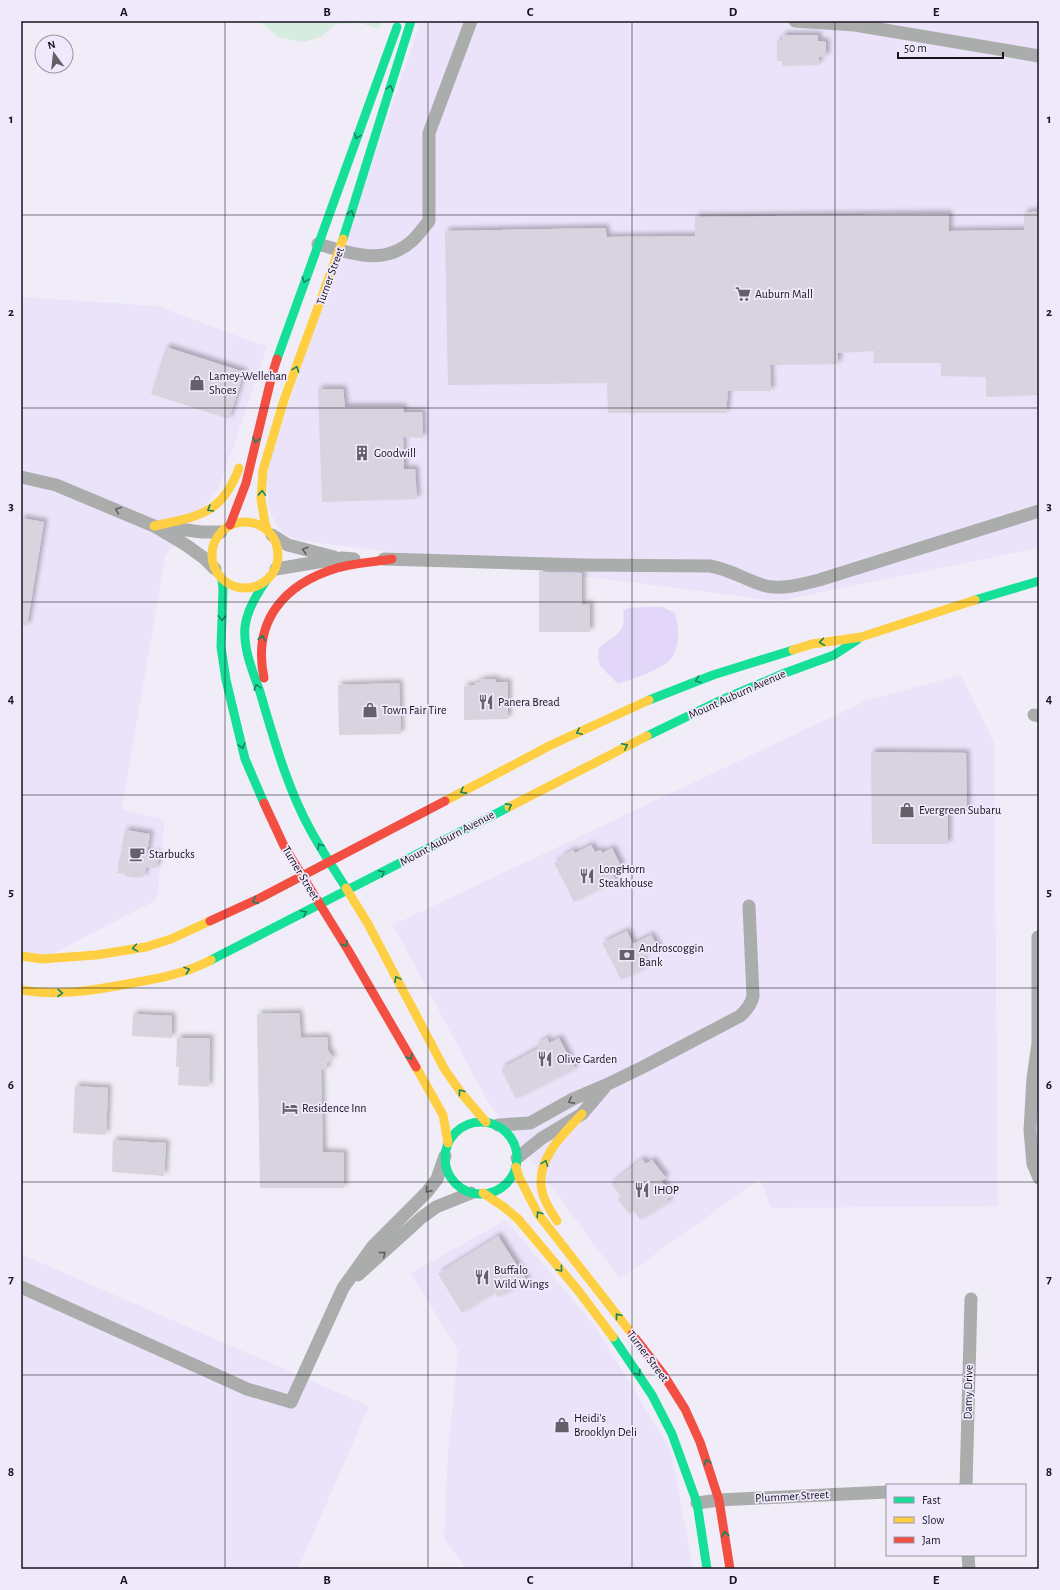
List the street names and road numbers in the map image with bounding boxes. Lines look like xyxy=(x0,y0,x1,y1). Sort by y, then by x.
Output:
street label: Turner Street xyxy=(314,245,346,307)
street label: Mount Auburn Avenue xyxy=(687,667,787,721)
street label: Mount Auburn Avenue xyxy=(398,808,496,868)
street label: Turner Street xyxy=(280,844,322,902)
street label: Turner Street xyxy=(625,1328,671,1384)
street label: Damy Drive xyxy=(962,1365,975,1419)
street label: Plummer Street xyxy=(755,1488,829,1504)

